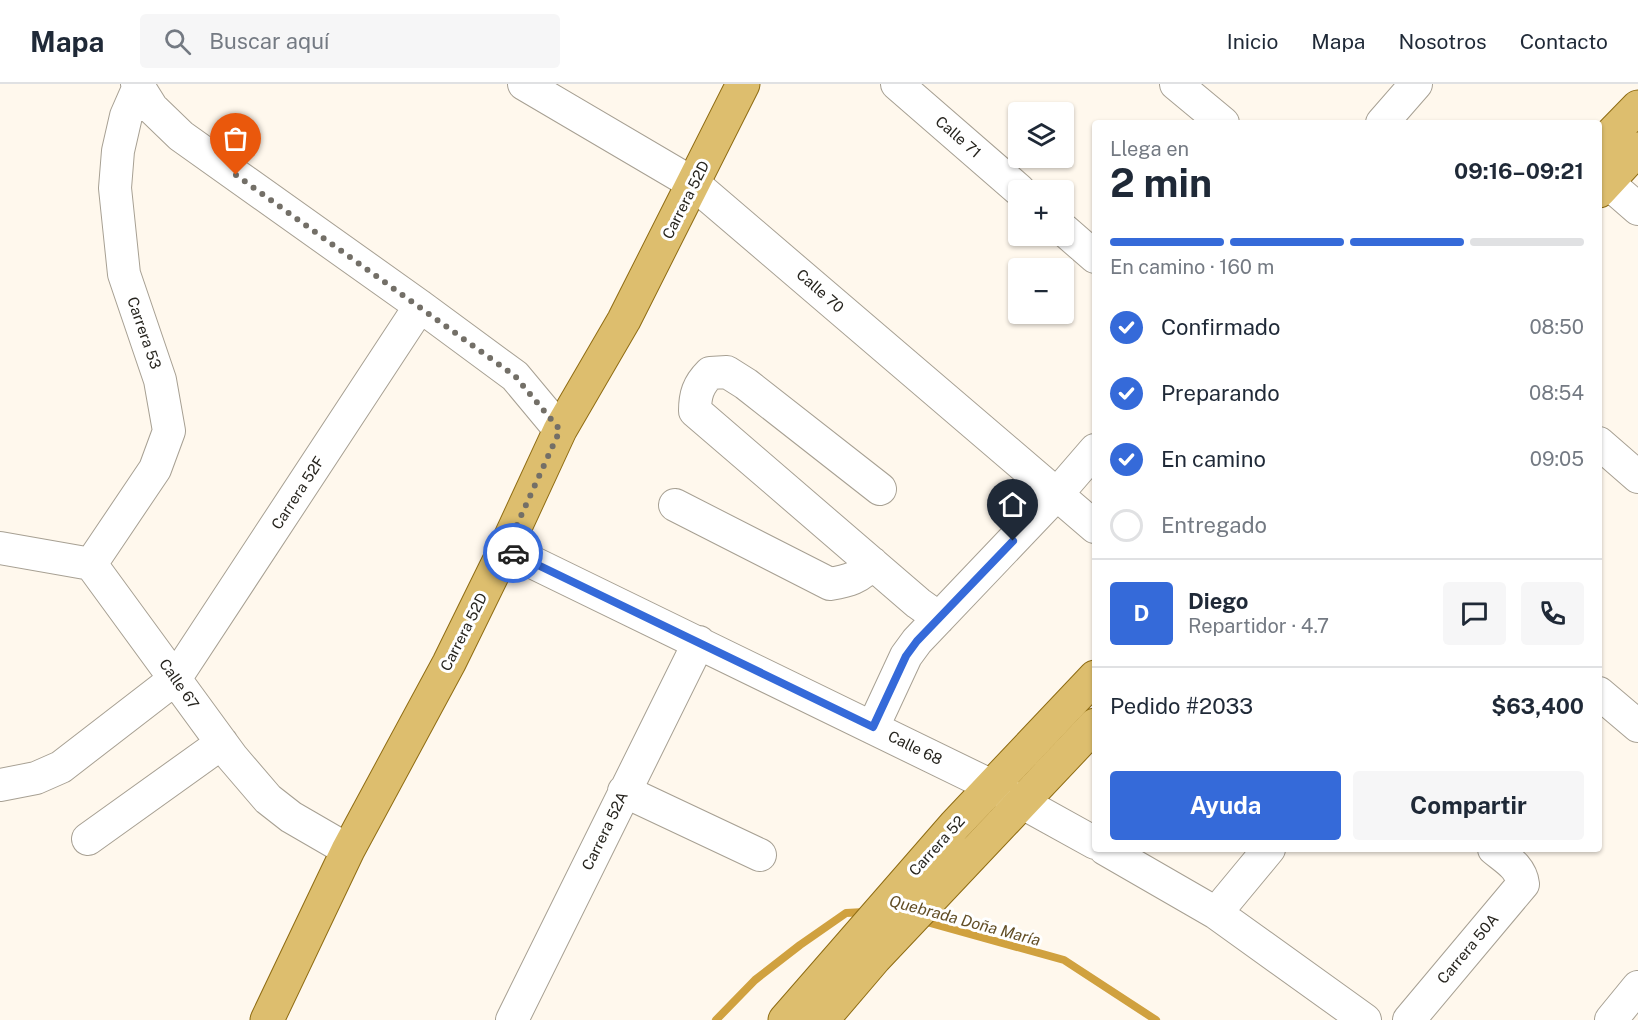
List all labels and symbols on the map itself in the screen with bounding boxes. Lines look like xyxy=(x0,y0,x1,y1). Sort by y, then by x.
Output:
street label: Calle 71 xyxy=(932,112,984,161)
pin xyxy=(210,113,261,175)
street label: Carrera 52D xyxy=(659,158,712,242)
street label: Calle 70 xyxy=(793,266,847,316)
street label: Carrera 53 xyxy=(124,295,165,371)
street label: Carrera 52F xyxy=(268,453,328,532)
pin xyxy=(987,479,1038,541)
courier xyxy=(483,523,543,583)
street label: Carrera 52D xyxy=(437,590,490,674)
street label: Calle 67 xyxy=(156,655,203,712)
street label: Calle 68 xyxy=(885,727,945,768)
street label: Carrera 52A xyxy=(578,788,631,873)
street label: Carrera 52 xyxy=(905,812,968,879)
water label: Quebrada Doña María xyxy=(887,891,1043,950)
street label: Carrera 50A xyxy=(1434,910,1502,987)

